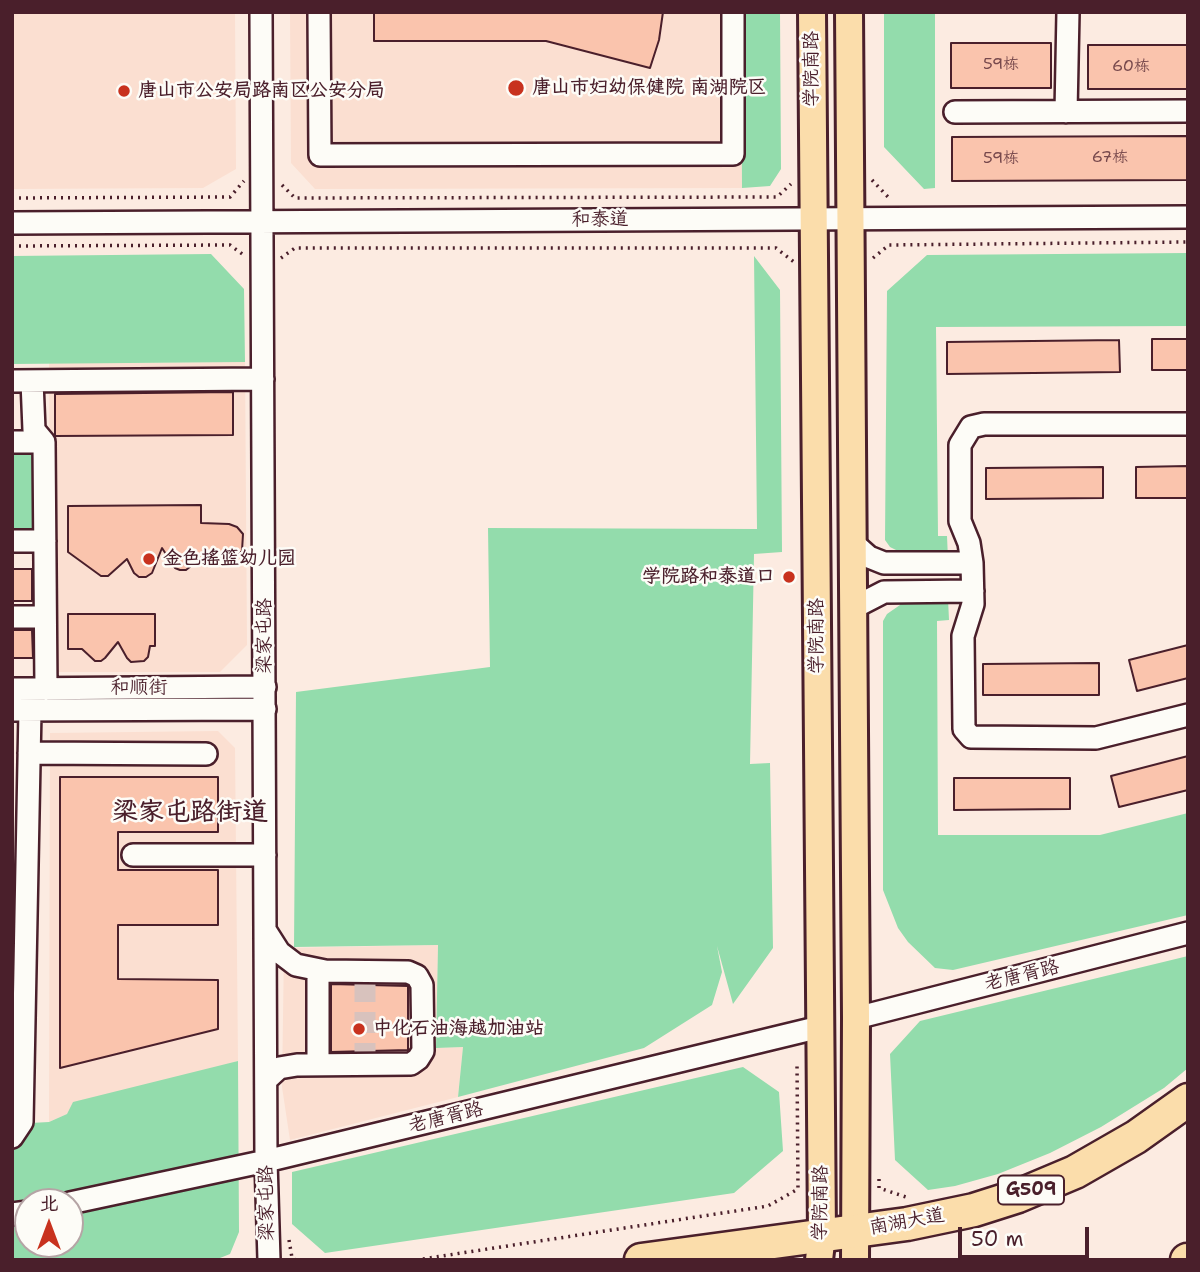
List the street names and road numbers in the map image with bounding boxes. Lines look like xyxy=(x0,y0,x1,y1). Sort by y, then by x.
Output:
street label: 学院南路 xyxy=(801,31,823,107)
street label: 和泰道 xyxy=(572,209,628,231)
street label: 梁家屯路 xyxy=(254,598,276,674)
street label: 学院南路 xyxy=(806,598,828,674)
street label: 和顺街 xyxy=(111,677,167,699)
street label: 老唐胥路 xyxy=(982,956,1062,996)
street label: 老唐胥路 xyxy=(406,1098,486,1138)
street label: 梁家屯路 xyxy=(255,1165,279,1241)
street label: 学院南路 xyxy=(809,1165,833,1241)
road number: G509 xyxy=(998,1176,1064,1204)
street label: 南湖大道 xyxy=(868,1204,946,1240)

